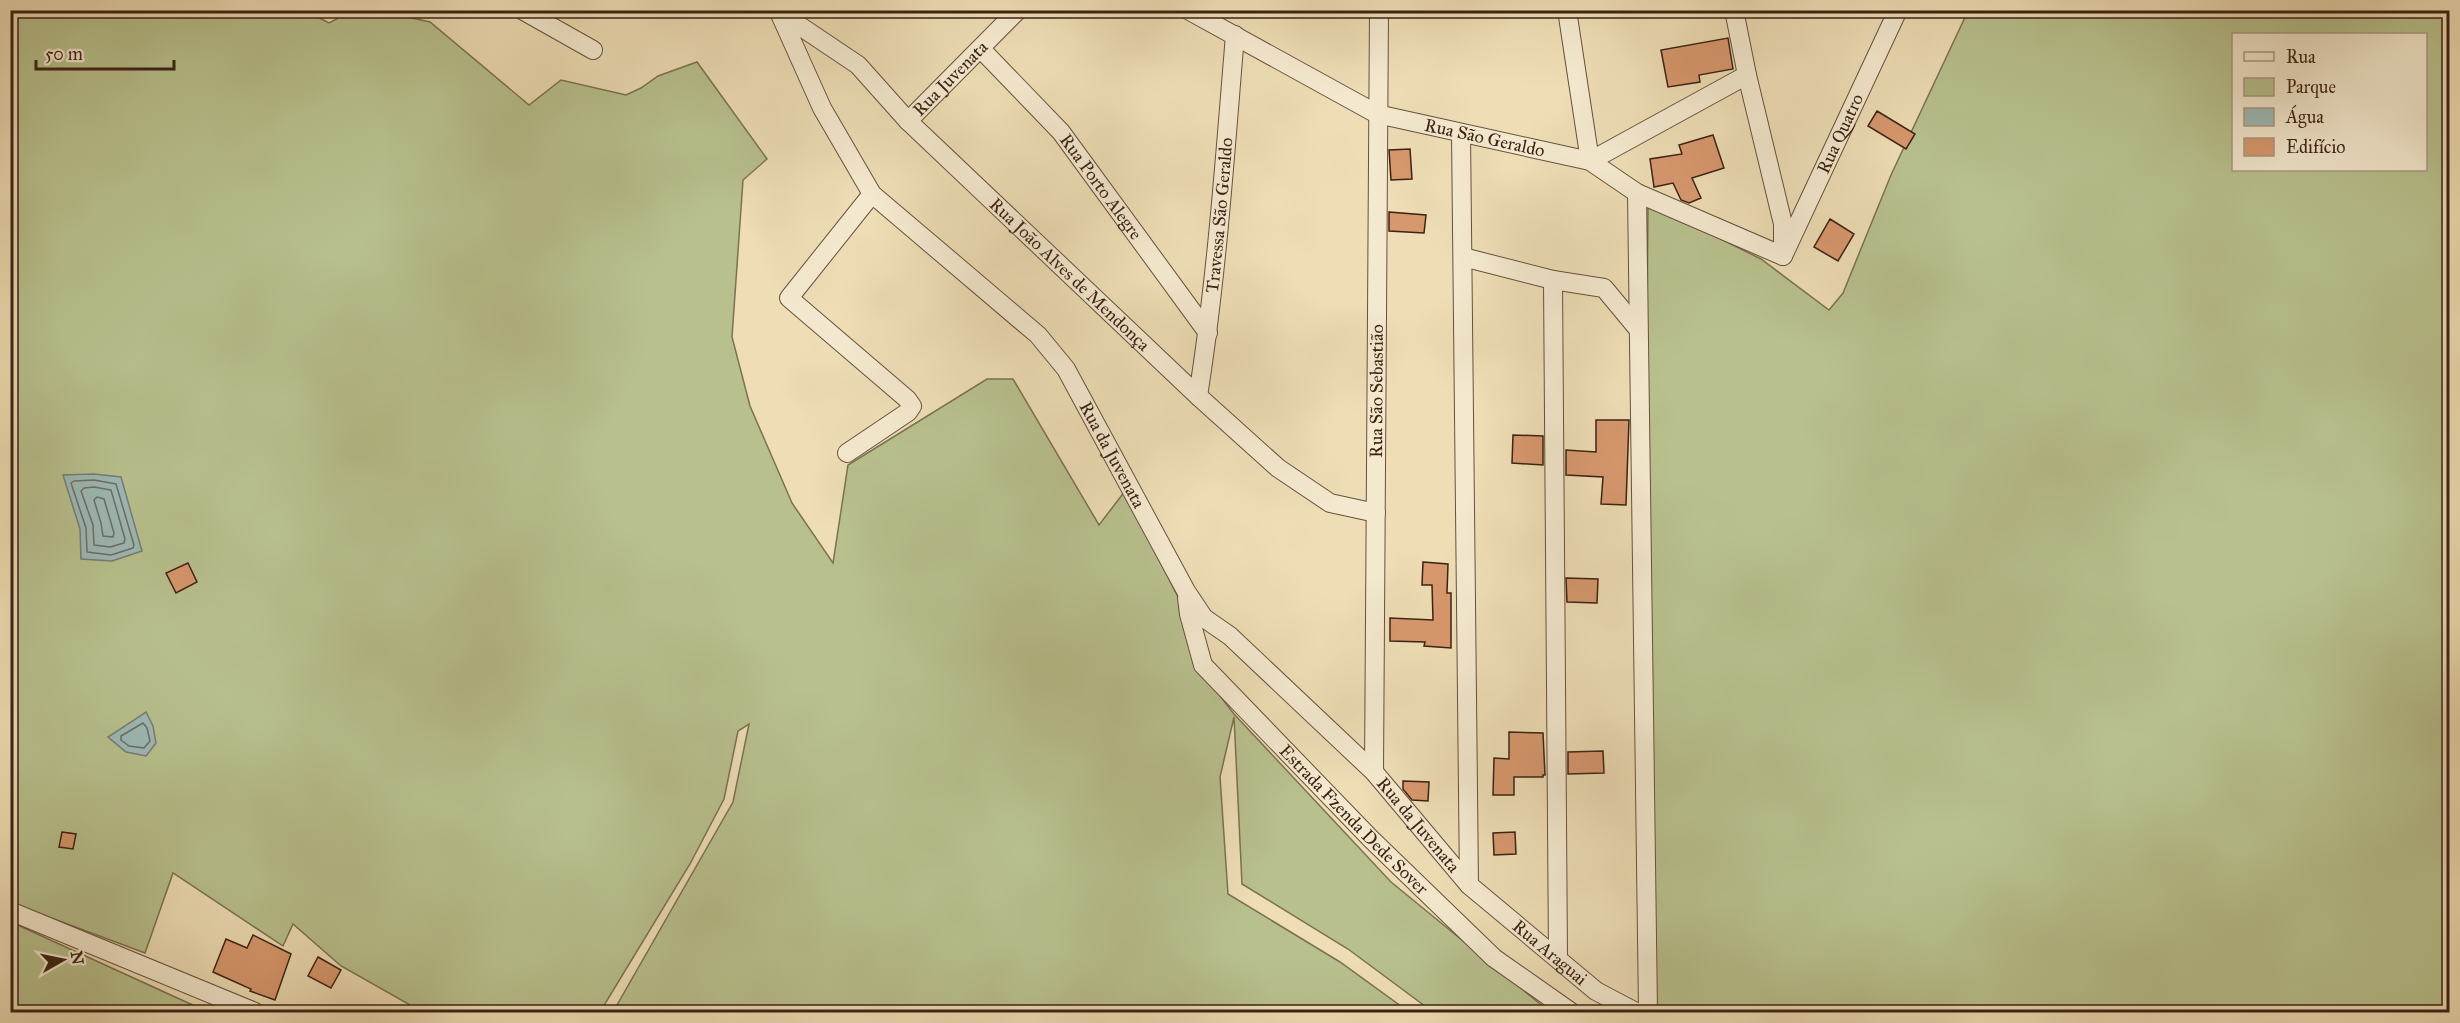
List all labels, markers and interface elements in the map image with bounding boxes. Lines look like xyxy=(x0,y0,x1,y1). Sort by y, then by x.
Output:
scale bar xyxy=(36,33,174,71)
legend xyxy=(2232,33,2427,171)
street label: Rua Juvenata xyxy=(908,36,993,121)
text: 50 m xyxy=(45,43,83,65)
text: Rua xyxy=(2286,46,2316,68)
text: Parque xyxy=(2286,76,2336,99)
street label: Rua Quatro xyxy=(1812,90,1868,177)
text: Água xyxy=(2285,104,2324,129)
street label: Rua São Geraldo xyxy=(1422,114,1547,162)
street label: Rua Porto Alegre xyxy=(1055,129,1147,244)
text: Edifício xyxy=(2286,136,2345,158)
street label: Travessa São Geraldo xyxy=(1201,137,1238,294)
street label: Rua João Alves de Mendonça xyxy=(985,193,1155,356)
street label: Rua São Sebastião xyxy=(1365,324,1388,458)
street label: Rua da Juvenata xyxy=(1075,398,1150,512)
street label: Estrada Fzenda Dede Sover xyxy=(1275,740,1433,900)
street label: Rua da Juvenata xyxy=(1372,773,1465,877)
street label: Rua Araguai xyxy=(1508,915,1592,990)
north arrow xyxy=(33,930,93,990)
text: N xyxy=(67,950,88,966)

